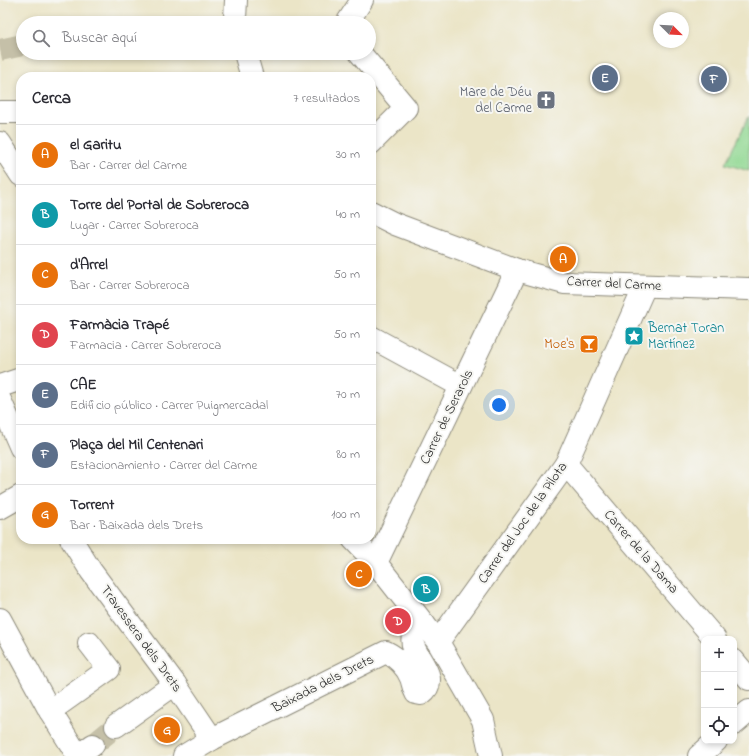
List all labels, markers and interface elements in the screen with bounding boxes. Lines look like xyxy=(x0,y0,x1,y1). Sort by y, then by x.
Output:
north arrow xyxy=(653,12,689,48)
search box xyxy=(16,16,376,60)
icon: search xyxy=(30,27,52,49)
text: Buscar aquí xyxy=(62,27,137,49)
pin: E xyxy=(592,63,618,93)
pin: F xyxy=(701,64,727,94)
place label: Mare de Déu del Carme xyxy=(460,82,533,119)
text: Cerca xyxy=(32,86,71,111)
text: 7 resultados xyxy=(293,89,360,108)
church icon: Mare de Déu del Carme xyxy=(535,89,557,111)
text: el Garitu xyxy=(70,134,121,156)
text: A xyxy=(41,145,49,164)
text: 30 m xyxy=(336,145,360,164)
text: Bar · Carrer del Carme xyxy=(70,156,187,175)
text: Torre del Portal de Sobreroca xyxy=(70,194,249,216)
text: B xyxy=(41,205,49,224)
text: 40 m xyxy=(336,205,360,224)
text: Lugar · Carrer Sobreroca xyxy=(70,216,199,235)
pin: A xyxy=(550,244,576,274)
text: d'Arrel xyxy=(70,254,108,276)
text: C xyxy=(41,265,49,284)
text: 50 m xyxy=(334,265,360,284)
street label: Carrer del Carme xyxy=(566,271,663,297)
text: Bar · Carrer Sobreroca xyxy=(70,276,189,295)
text: Farmàcia Trapé xyxy=(70,314,169,336)
place label: Bernat Toran Martínez xyxy=(647,318,724,355)
text: D xyxy=(40,325,50,344)
text: 50 m xyxy=(334,325,360,344)
place icon: Bernat Toran Martínez xyxy=(623,325,645,347)
bar icon: Moe's xyxy=(578,333,600,355)
place label: Moe's xyxy=(544,334,575,355)
text: Farmacia · Carrer Sobreroca xyxy=(70,336,221,355)
street label: Carrer de Serarols xyxy=(415,366,479,468)
text: CAE xyxy=(70,374,97,396)
text: E xyxy=(41,385,49,404)
text: 70 m xyxy=(336,385,360,404)
your location xyxy=(489,395,509,415)
text: Edificio público · Carrer Puigmercadal xyxy=(70,396,268,415)
text: Plaça del Mil Centenari xyxy=(70,434,203,456)
text: F xyxy=(41,445,49,464)
text: 80 m xyxy=(336,445,360,464)
text: Estacionamiento · Carrer del Carme xyxy=(70,456,257,475)
street label: Carrer del Joc de la Pilota xyxy=(473,458,573,588)
text: Torrent xyxy=(70,494,114,516)
text: G xyxy=(41,505,49,524)
text: 100 m xyxy=(331,505,360,524)
street label: Carrer de la Dama xyxy=(599,505,683,599)
text: Bar · Baixada dels Drets xyxy=(70,516,203,535)
pin: C xyxy=(346,559,372,589)
pin: B xyxy=(413,574,439,604)
street label: Travessera dels Drets xyxy=(95,581,187,697)
pin: D xyxy=(385,606,411,636)
map controls xyxy=(701,636,737,744)
button: + xyxy=(701,636,737,672)
street label: Baixada dels Drets xyxy=(267,649,378,719)
button: − xyxy=(701,672,737,708)
button: locate xyxy=(701,708,737,744)
pin: G xyxy=(154,715,180,745)

